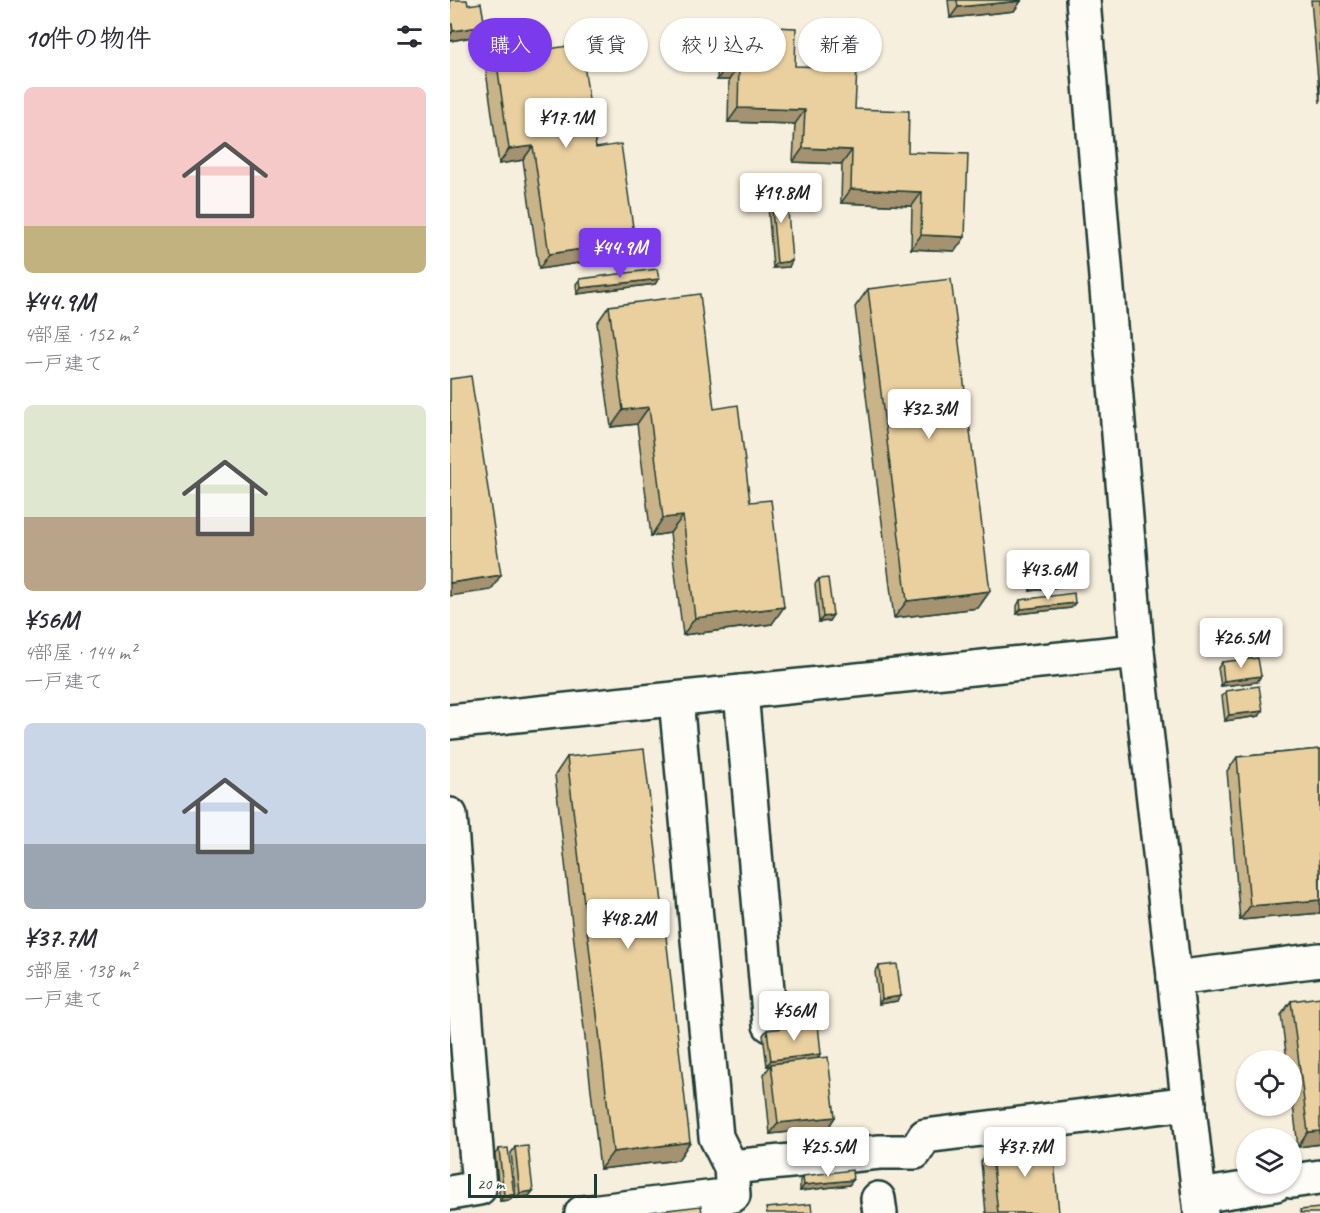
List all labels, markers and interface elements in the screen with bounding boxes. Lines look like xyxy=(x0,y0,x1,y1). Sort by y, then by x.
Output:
chip: 購入 xyxy=(468,18,552,72)
chip: 賃貸 xyxy=(564,18,648,72)
chip: 絞り込み xyxy=(660,18,786,72)
chip: 新着 xyxy=(798,18,882,72)
icon: filters xyxy=(393,20,426,53)
text: 10件の物件 xyxy=(24,22,151,55)
pin: ¥17.1M xyxy=(517,98,615,149)
text: ¥17.1M xyxy=(539,105,593,130)
icon: home xyxy=(171,126,279,234)
pin: ¥19.8M xyxy=(732,173,830,224)
text: ¥19.8M xyxy=(754,180,808,205)
pin: ¥44.9M xyxy=(571,228,669,279)
text: ¥44.9M xyxy=(593,235,647,260)
text: ¥44.9M xyxy=(24,285,95,318)
text: 4部屋 · 152 m² xyxy=(24,322,136,347)
text: 一戸建て xyxy=(24,351,104,376)
pin: ¥32.3M xyxy=(880,389,978,440)
text: ¥32.3M xyxy=(902,396,956,421)
icon: home xyxy=(171,444,279,552)
pin: ¥43.6M xyxy=(999,550,1097,601)
text: ¥43.6M xyxy=(1021,557,1075,582)
text: ¥56M xyxy=(24,603,78,636)
pin: ¥26.5M xyxy=(1192,618,1290,669)
text: ¥26.5M xyxy=(1214,625,1268,650)
text: 4部屋 · 144 m² xyxy=(24,640,136,665)
text: 一戸建て xyxy=(24,669,104,694)
icon: home xyxy=(171,762,279,870)
pin: ¥48.2M xyxy=(579,899,677,950)
text: ¥48.2M xyxy=(601,906,655,931)
text: ¥37.7M xyxy=(24,921,95,954)
text: 5部屋 · 138 m² xyxy=(24,958,136,983)
text: 一戸建て xyxy=(24,987,104,1012)
pin: ¥56M xyxy=(758,991,830,1042)
text: ¥56M xyxy=(773,998,815,1023)
map controls xyxy=(1236,1050,1302,1194)
button: locate xyxy=(1236,1050,1302,1116)
pin: ¥25.5M xyxy=(779,1127,877,1178)
pin: ¥37.7M xyxy=(976,1127,1074,1178)
button: layers xyxy=(1236,1128,1302,1194)
text: ¥25.5M xyxy=(801,1134,855,1159)
text: ¥37.7M xyxy=(998,1134,1052,1159)
scale bar xyxy=(468,1171,597,1198)
text: 20 m xyxy=(477,1174,504,1194)

